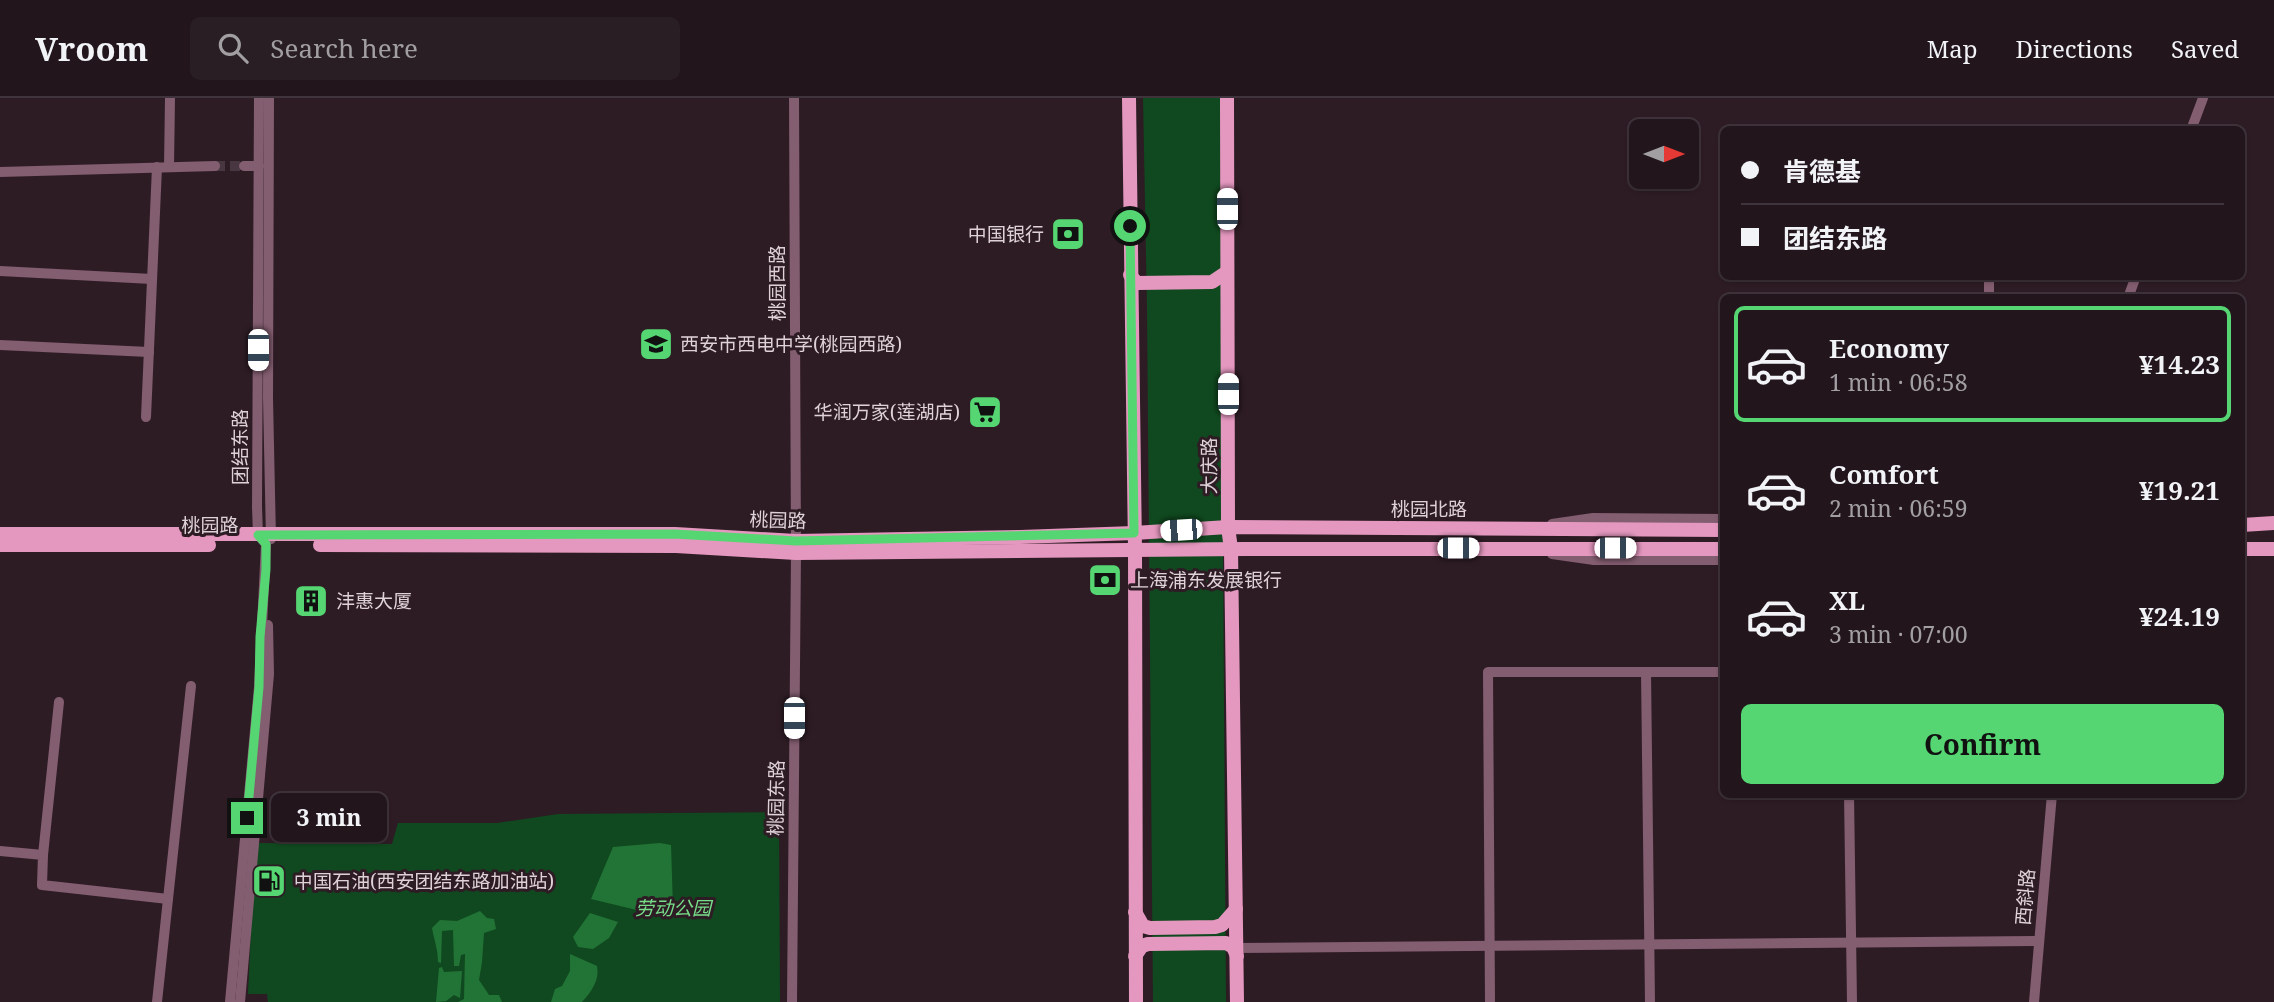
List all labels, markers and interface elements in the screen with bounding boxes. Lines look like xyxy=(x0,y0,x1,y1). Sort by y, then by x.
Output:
search box xyxy=(190,17,680,80)
text: Vroom xyxy=(35,26,148,71)
icon: search xyxy=(214,29,252,67)
text: Search here xyxy=(270,30,418,66)
text: Map xyxy=(1927,32,1978,65)
text: Directions xyxy=(2016,32,2133,65)
text: Saved xyxy=(2171,32,2239,65)
north arrow xyxy=(1629,119,1699,189)
map controls xyxy=(1629,119,1699,189)
text: 肯德基 xyxy=(1783,153,1861,189)
car xyxy=(1217,188,1238,230)
route start xyxy=(1114,210,1146,242)
bank icon: 中国银行 xyxy=(1049,215,1087,253)
text: 团结东路 xyxy=(1783,220,1887,256)
place label: 中国银行 xyxy=(968,221,1044,247)
street label: 桃园西路 xyxy=(764,245,790,321)
school or university icon: 西安市西电中学(桃园西路) xyxy=(637,325,675,363)
car xyxy=(248,329,269,371)
text: Economy xyxy=(1829,330,1949,366)
place label: 西安市西电中学(桃园西路) xyxy=(680,331,902,357)
icon: car xyxy=(1745,333,1808,396)
text: ¥14.23 xyxy=(2139,346,2220,382)
text: 1 min · 06:58 xyxy=(1829,366,1967,398)
car xyxy=(1218,373,1239,415)
supermarket icon: 华润万家(莲湖店) xyxy=(966,393,1004,431)
place label: 华润万家(莲湖店) xyxy=(814,399,960,425)
street label: 团结东路 xyxy=(227,409,253,485)
street label: 大庆路 xyxy=(1196,437,1222,495)
text: Comfort xyxy=(1829,456,1939,492)
icon: car xyxy=(1745,459,1808,522)
text: ¥19.21 xyxy=(2139,472,2220,508)
text: 2 min · 06:59 xyxy=(1829,492,1967,524)
street label: 桃园北路 xyxy=(1391,496,1467,522)
street label: 桃园路 xyxy=(749,506,807,534)
street label: 桃园路 xyxy=(181,512,239,538)
car xyxy=(1160,518,1203,542)
car xyxy=(1438,538,1480,559)
car xyxy=(1595,538,1637,559)
bank icon: 上海浦东发展银行 xyxy=(1086,561,1124,599)
place label: 上海浦东发展银行 xyxy=(1130,567,1282,593)
building icon: 沣惠大厦 xyxy=(292,582,330,620)
text: XL xyxy=(1829,582,1865,618)
icon: car xyxy=(1745,585,1808,648)
place label: 沣惠大厦 xyxy=(336,588,412,614)
text: ¥24.19 xyxy=(2139,598,2220,634)
text: 3 min · 07:00 xyxy=(1829,618,1967,650)
car xyxy=(784,697,805,739)
button: Confirm xyxy=(1741,704,2224,784)
street label: 桃园东路 xyxy=(762,760,790,836)
callout: 3 min xyxy=(272,794,387,842)
text: 3 min xyxy=(296,801,362,833)
route end xyxy=(231,802,263,834)
fuel station icon: 中国石油(西安团结东路加油站) xyxy=(250,862,288,900)
street label: 西斜路 xyxy=(2010,867,2040,927)
place label: 中国石油(西安团结东路加油站) xyxy=(294,868,554,894)
park label: 劳动公园 xyxy=(635,895,714,921)

